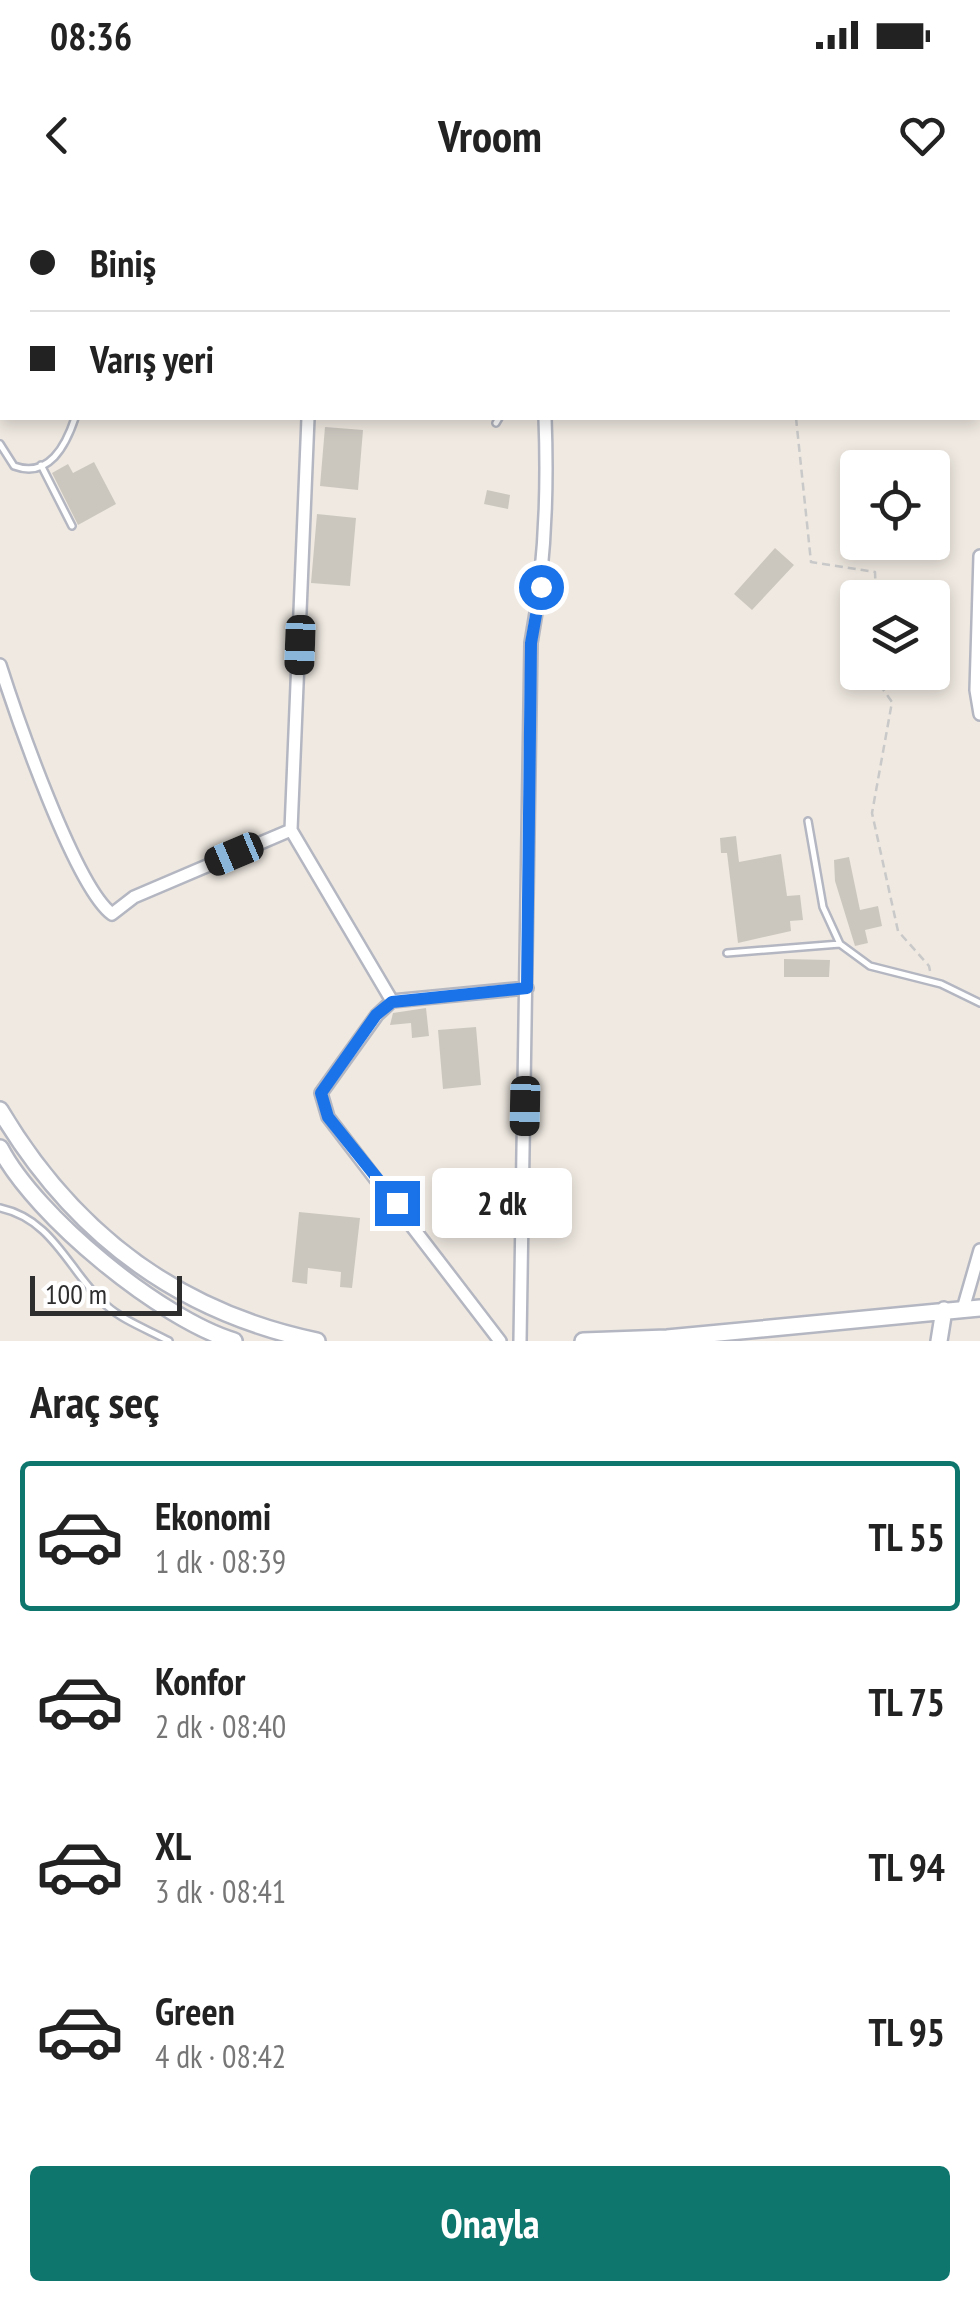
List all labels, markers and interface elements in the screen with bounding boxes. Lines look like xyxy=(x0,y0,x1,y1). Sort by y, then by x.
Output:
text: 08:36 xyxy=(50,11,132,60)
text: Vroom xyxy=(438,106,542,164)
icon: back xyxy=(30,108,85,163)
icon: heart xyxy=(895,108,950,163)
text: Biniş xyxy=(90,238,156,287)
text: Varış yeri xyxy=(90,334,214,383)
map controls xyxy=(840,450,950,690)
button: locate xyxy=(840,450,950,560)
route start xyxy=(519,565,564,610)
button: layers xyxy=(840,580,950,690)
car xyxy=(284,614,316,676)
car xyxy=(201,828,267,880)
car xyxy=(509,1076,541,1136)
callout: 2 dk xyxy=(432,1168,572,1238)
route end xyxy=(375,1181,420,1226)
text: 2 dk xyxy=(477,1182,527,1224)
scale bar xyxy=(30,1271,182,1316)
text: 100 m xyxy=(45,1275,107,1312)
text: Araç seç xyxy=(30,1372,159,1430)
icon: car xyxy=(35,1491,125,1581)
text: Ekonomi xyxy=(155,1491,271,1540)
text: TL 55 xyxy=(868,1512,945,1561)
text: 1 dk · 08:39 xyxy=(155,1540,286,1582)
icon: car xyxy=(35,1656,125,1746)
text: Konfor xyxy=(155,1656,245,1705)
text: TL 75 xyxy=(868,1677,945,1726)
text: 2 dk · 08:40 xyxy=(155,1705,286,1747)
icon: car xyxy=(35,1821,125,1911)
text: XL xyxy=(155,1821,191,1870)
text: TL 94 xyxy=(868,1842,945,1891)
text: 3 dk · 08:41 xyxy=(155,1870,286,1912)
icon: car xyxy=(35,1986,125,2076)
text: Green xyxy=(155,1986,235,2035)
text: TL 95 xyxy=(868,2007,945,2056)
text: 4 dk · 08:42 xyxy=(155,2035,286,2077)
button: Onayla xyxy=(30,2166,950,2281)

